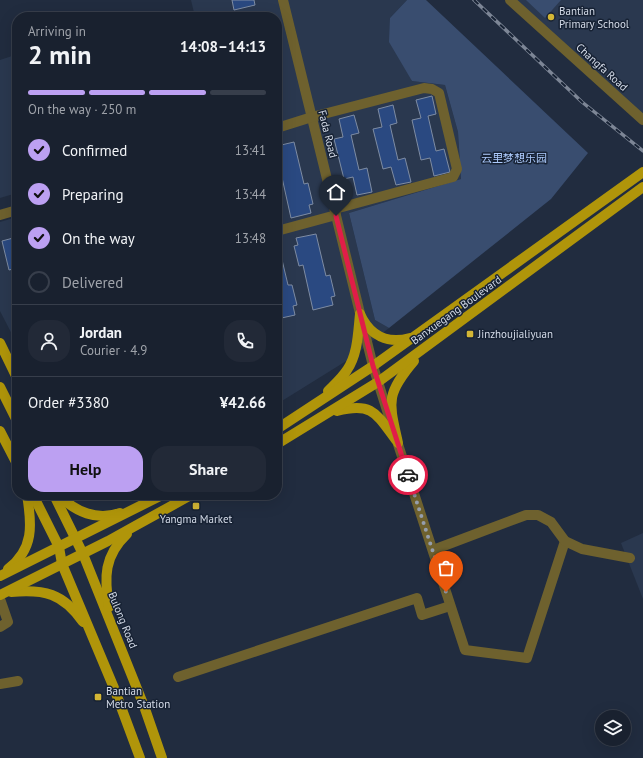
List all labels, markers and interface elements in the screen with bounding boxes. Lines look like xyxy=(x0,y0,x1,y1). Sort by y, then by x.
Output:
place label: Bantian Primary School xyxy=(559,4,630,31)
marker: Bantian Primary School xyxy=(546,12,556,22)
text: Arriving in xyxy=(28,23,86,40)
text: 14:08–14:13 xyxy=(180,37,266,56)
text: 2 min xyxy=(28,38,91,71)
street label: Changfa Road xyxy=(573,40,631,94)
text: On the way · 250 m xyxy=(28,101,136,118)
street label: Fada Road xyxy=(315,109,341,159)
icon: check xyxy=(28,139,50,161)
text: Confirmed xyxy=(62,141,127,160)
text: 13:41 xyxy=(235,142,266,159)
park label: 云里梦想乐园 xyxy=(481,151,547,165)
pin xyxy=(319,175,353,216)
icon: home xyxy=(325,181,347,203)
icon: check xyxy=(28,183,50,205)
text: Preparing xyxy=(62,185,124,204)
text: 13:44 xyxy=(235,186,266,203)
icon: check xyxy=(28,227,50,249)
text: On the way xyxy=(62,229,135,248)
text: 13:48 xyxy=(235,230,266,247)
street label: Banxuegang Boulevard xyxy=(408,272,504,348)
text: Delivered xyxy=(62,273,123,292)
button: person xyxy=(28,320,70,362)
button: phone xyxy=(224,320,266,362)
text: Jordan xyxy=(80,323,122,342)
place label: Jinzhoujialiyuan xyxy=(477,327,553,341)
marker: Jinzhoujialiyuan xyxy=(465,329,475,339)
text: Courier · 4.9 xyxy=(80,342,147,359)
text: Order #3380 xyxy=(28,393,109,412)
text: ¥42.66 xyxy=(220,393,266,412)
button: Help xyxy=(28,446,143,492)
button: Share xyxy=(151,446,266,492)
courier xyxy=(388,455,428,495)
icon: car xyxy=(397,464,419,486)
marker: Yangma Market xyxy=(191,501,201,511)
place label: Yangma Market xyxy=(160,512,232,526)
pin xyxy=(429,551,463,592)
icon: bag xyxy=(435,557,457,579)
street label: Bulong Road xyxy=(105,590,141,650)
place label: Bantian Metro Station xyxy=(106,684,170,711)
marker: Bantian Metro Station xyxy=(93,692,103,702)
map controls xyxy=(595,710,631,746)
button: layers xyxy=(595,710,631,746)

